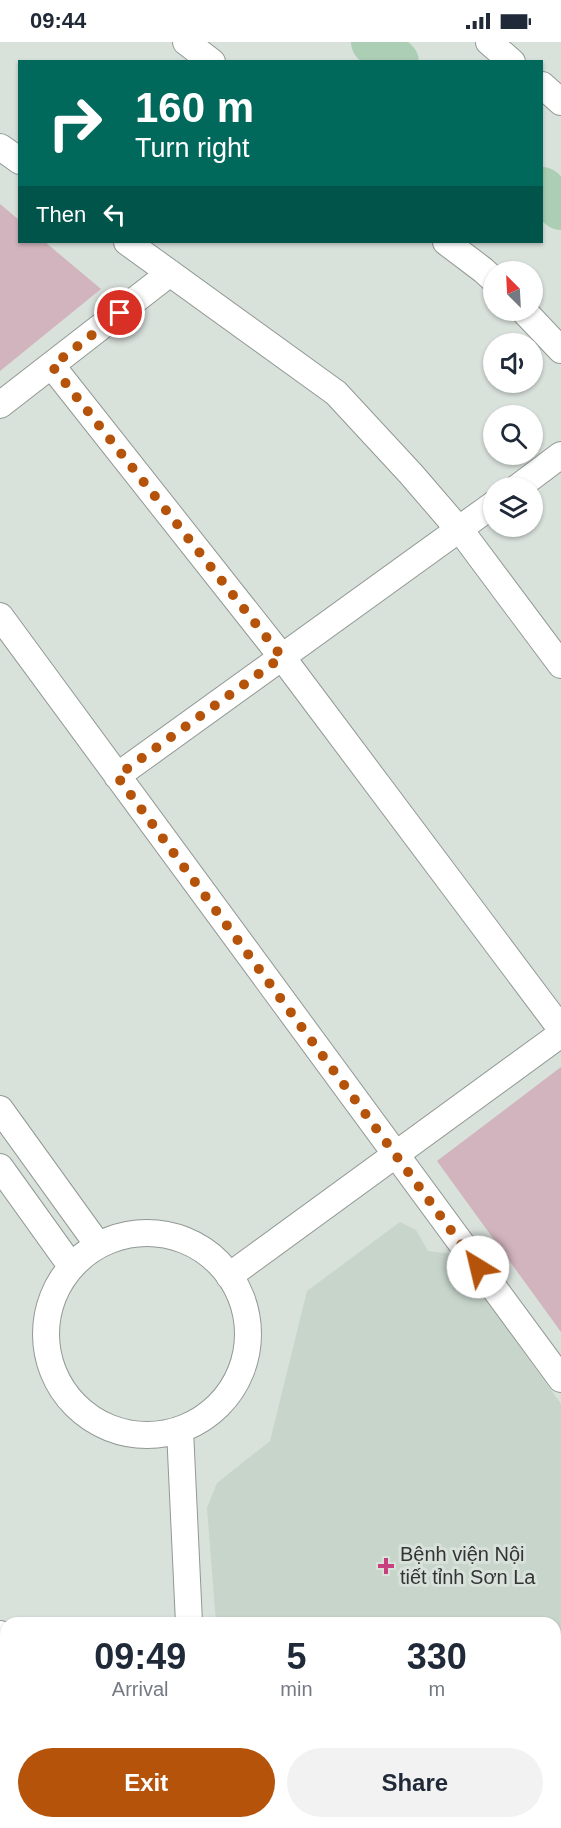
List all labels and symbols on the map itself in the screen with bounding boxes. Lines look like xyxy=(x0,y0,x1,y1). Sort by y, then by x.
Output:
north arrow xyxy=(483,261,543,321)
pin xyxy=(94,287,145,338)
position arrow xyxy=(446,1235,510,1299)
place label: Bệnh viện Nội tiết tỉnh Sơn La xyxy=(400,1543,536,1588)
marker: Bệnh viện Nội tiết tỉnh Sơn La xyxy=(377,1557,395,1575)

